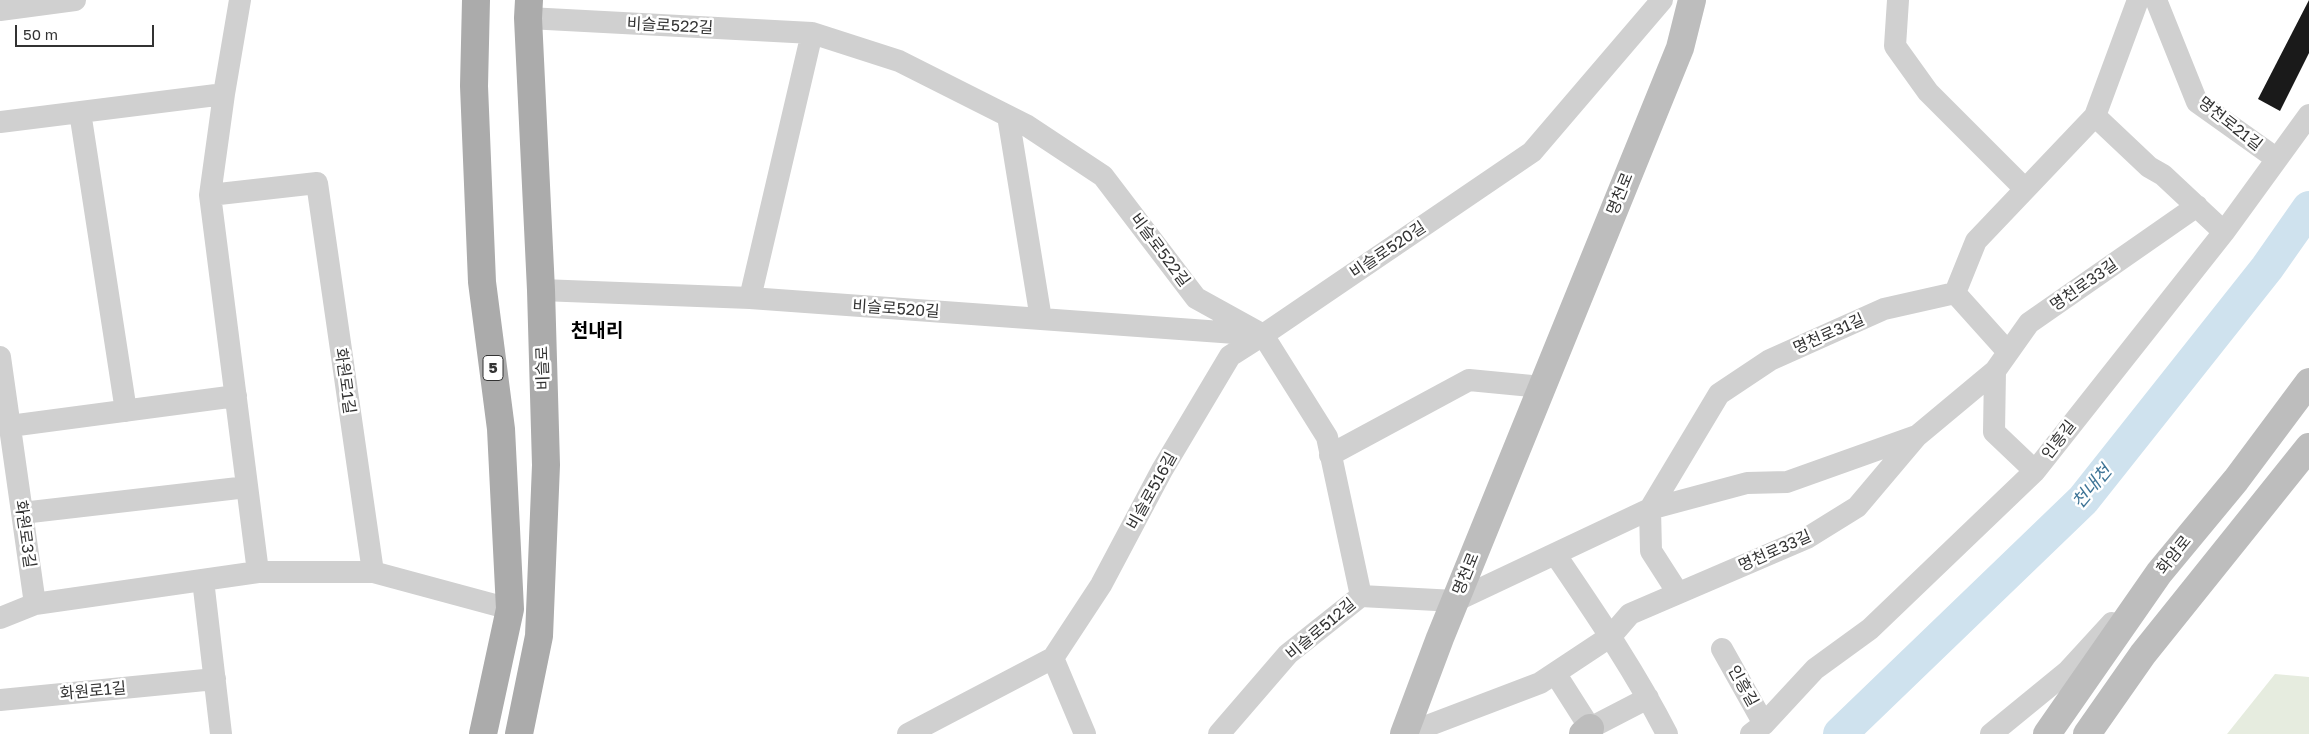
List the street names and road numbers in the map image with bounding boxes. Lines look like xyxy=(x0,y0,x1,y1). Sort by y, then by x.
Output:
street label: 비슬로522길 xyxy=(626,14,714,38)
street label: 명천로21길 xyxy=(2194,93,2266,155)
street label: 명천로 xyxy=(1603,170,1637,218)
street label: 비슬로522길 xyxy=(1126,210,1194,290)
street label: 비슬로520길 xyxy=(1346,218,1430,282)
street label: 명천로33길 xyxy=(2047,255,2121,315)
street label: 비슬로520길 xyxy=(852,296,940,322)
street label: 명천로31길 xyxy=(1790,310,1868,358)
street label: 비슬로 xyxy=(533,346,553,390)
street label: 화원로1길 xyxy=(331,347,359,415)
road number: 5 xyxy=(483,356,503,380)
street label: 인흥길 xyxy=(2038,417,2080,463)
street label: 비슬로516길 xyxy=(1123,449,1181,533)
street label: 화원로3길 xyxy=(11,499,39,569)
street label: 명천로33길 xyxy=(1736,526,1814,576)
street label: 화암로 xyxy=(2153,532,2195,578)
street label: 명천로 xyxy=(1449,550,1483,598)
street label: 비슬로512길 xyxy=(1282,594,1360,664)
street label: 인흥길 xyxy=(1724,662,1762,710)
street label: 화원로1길 xyxy=(59,679,127,703)

